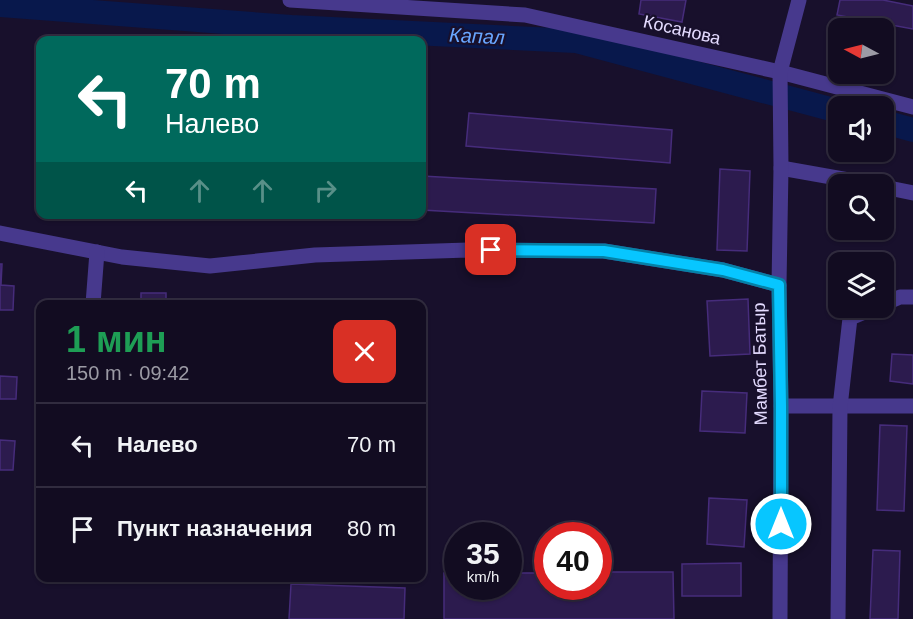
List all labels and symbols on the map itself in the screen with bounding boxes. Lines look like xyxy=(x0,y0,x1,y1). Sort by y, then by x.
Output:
street label: Косанова xyxy=(641,11,724,49)
north arrow xyxy=(828,18,894,84)
water label: Капал xyxy=(449,24,505,48)
pin xyxy=(465,224,516,275)
street label: Мамбет Батыр xyxy=(749,302,771,426)
position arrow xyxy=(749,492,813,556)
speed limit sign: 40 xyxy=(534,522,612,600)

